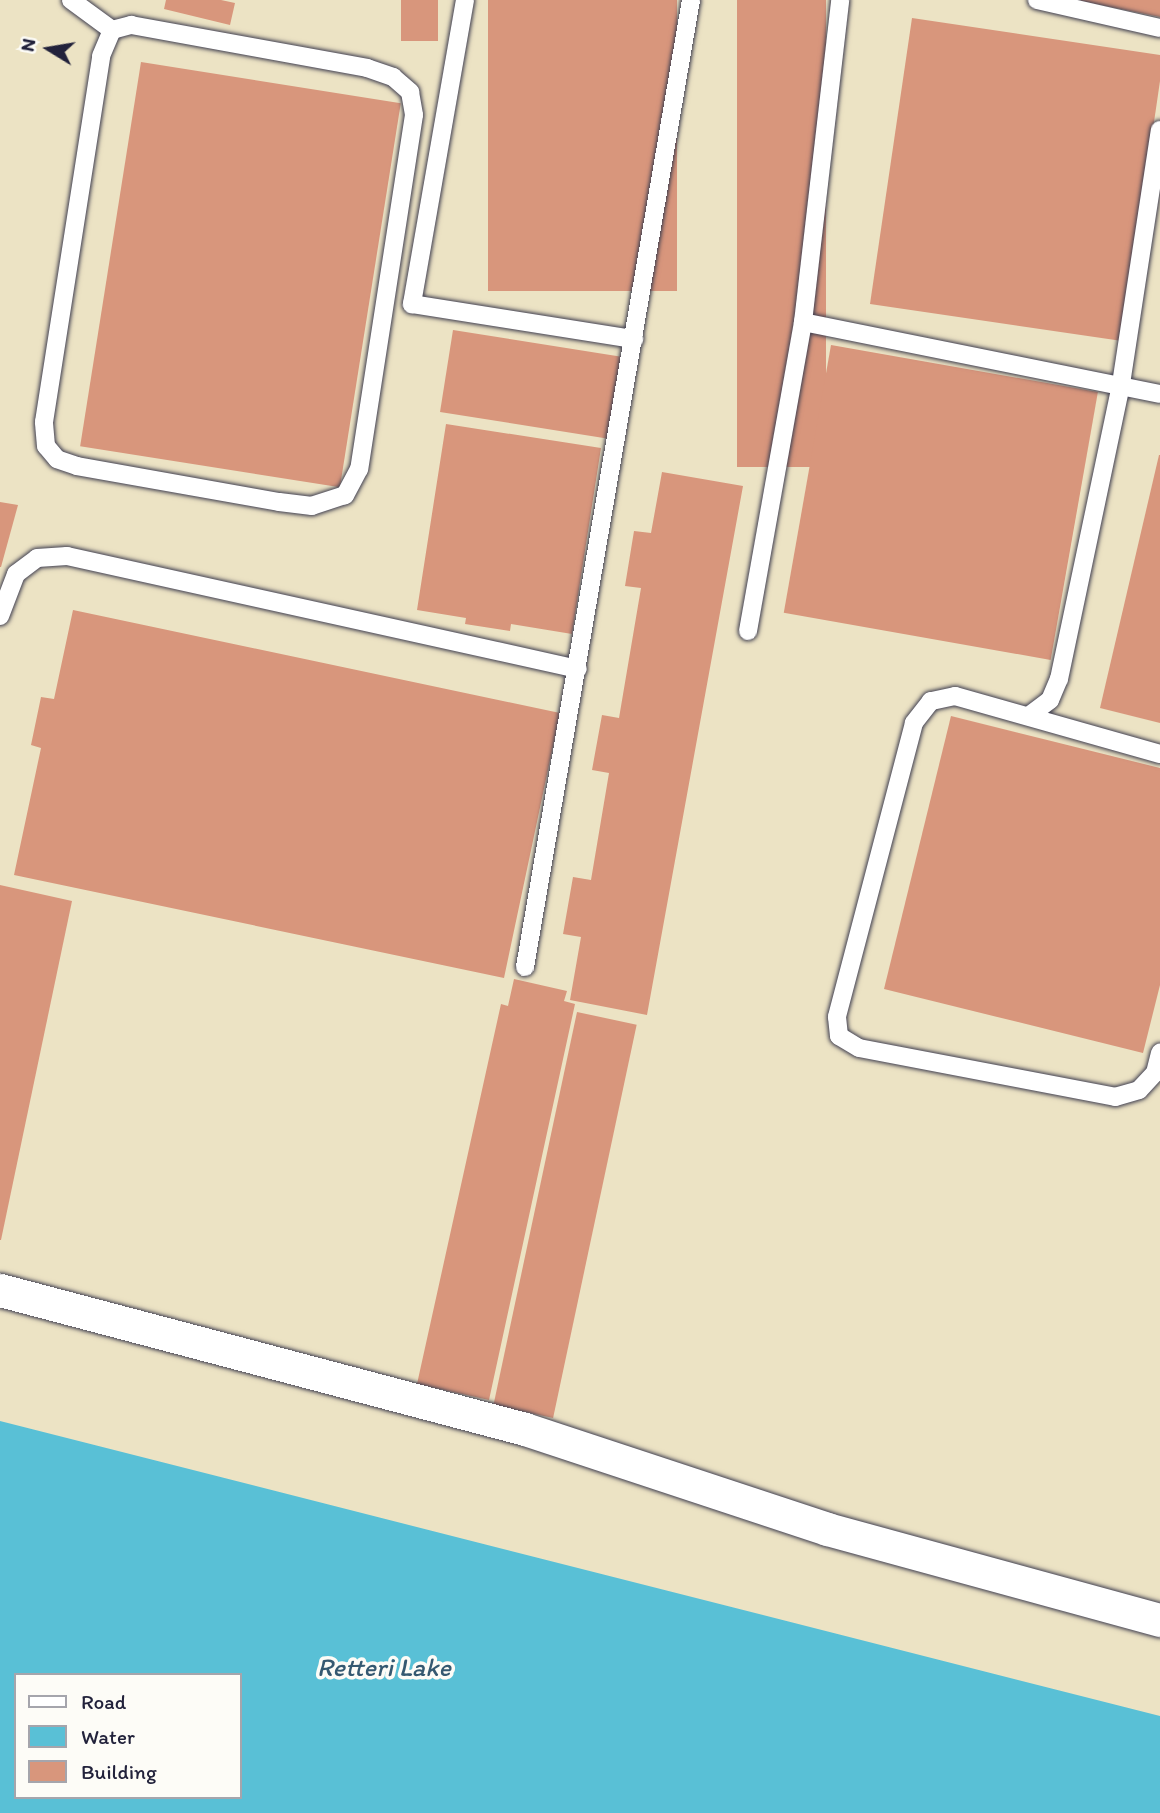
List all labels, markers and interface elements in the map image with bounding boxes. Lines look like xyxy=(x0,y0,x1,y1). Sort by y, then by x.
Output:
north arrow xyxy=(14,14,84,84)
text: N xyxy=(15,36,40,53)
water label: Retteri Lake xyxy=(317,1652,451,1684)
legend xyxy=(14,1673,242,1799)
text: Road xyxy=(81,1689,126,1714)
text: Water xyxy=(81,1724,135,1749)
text: Building xyxy=(81,1759,157,1784)

